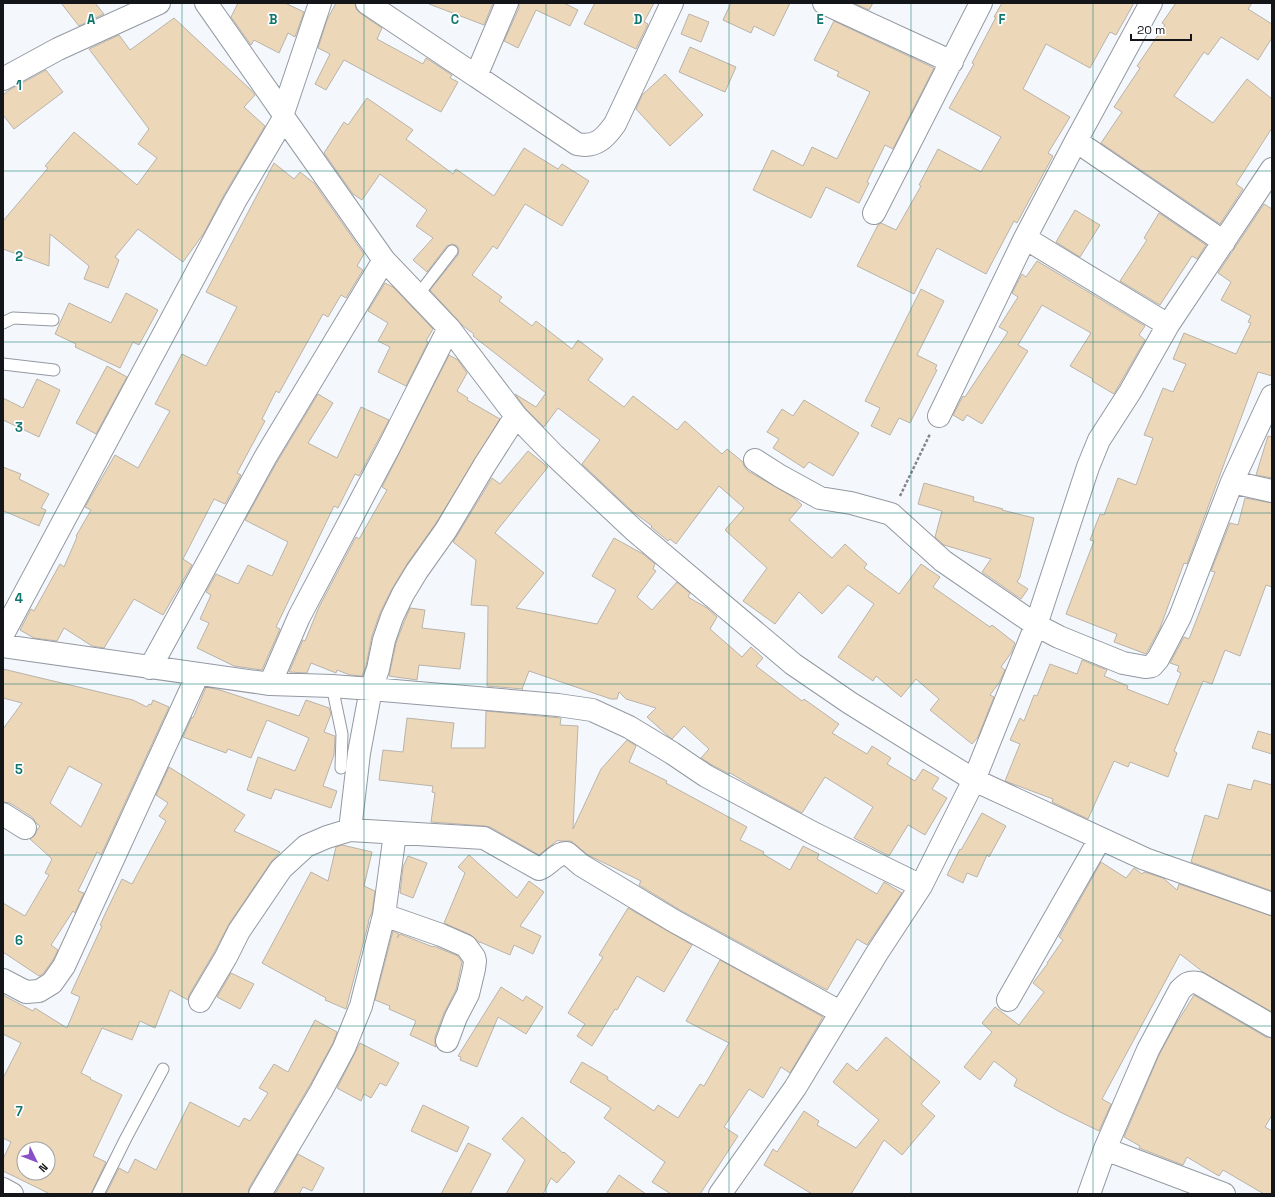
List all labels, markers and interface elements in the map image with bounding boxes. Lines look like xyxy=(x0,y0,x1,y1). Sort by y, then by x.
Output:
text: A xyxy=(87,11,96,28)
text: B xyxy=(269,11,278,28)
text: C xyxy=(451,11,459,28)
text: D xyxy=(634,11,643,28)
text: E xyxy=(816,11,824,28)
text: F xyxy=(999,11,1006,28)
scale bar xyxy=(1131,16,1191,42)
text: 20 m xyxy=(1137,22,1165,38)
text: 1 xyxy=(16,77,22,94)
text: 2 xyxy=(15,248,23,265)
text: 3 xyxy=(15,419,23,436)
text: 4 xyxy=(15,590,23,607)
text: 5 xyxy=(15,761,23,778)
text: 6 xyxy=(15,932,23,949)
text: 7 xyxy=(15,1103,23,1120)
north arrow xyxy=(16,1141,56,1181)
text: N xyxy=(36,1160,51,1175)

